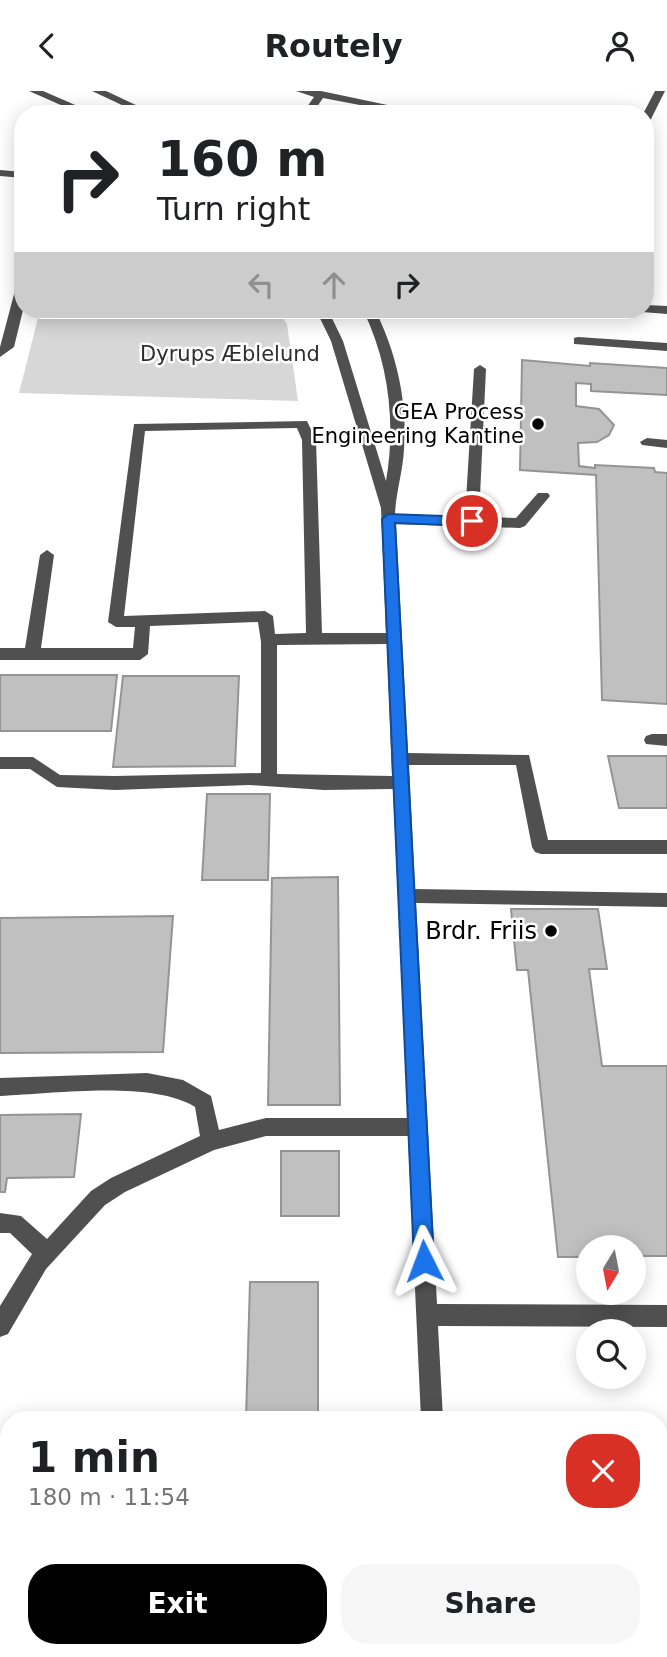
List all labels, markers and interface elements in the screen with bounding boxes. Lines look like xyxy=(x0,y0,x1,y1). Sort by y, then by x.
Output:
icon: back xyxy=(28,27,66,65)
text: Routely xyxy=(264,27,403,65)
icon: person xyxy=(601,27,639,65)
text: 160 m xyxy=(157,131,327,188)
icon: right xyxy=(42,133,133,224)
text: Turn right xyxy=(157,190,310,228)
icon: left xyxy=(242,266,280,304)
icon: ahead xyxy=(315,266,353,304)
icon: right xyxy=(388,266,426,304)
park label: Dyrups Æblelund xyxy=(140,342,320,366)
place label: GEA Process Engineering Kantine xyxy=(311,400,524,448)
marker: GEA Process Engineering Kantine xyxy=(530,416,546,432)
pin xyxy=(442,491,502,551)
icon: arrive xyxy=(453,502,491,540)
place label: Brdr. Friis xyxy=(425,917,537,945)
marker: Brdr. Friis xyxy=(543,923,559,939)
position arrow xyxy=(387,1224,461,1298)
north arrow xyxy=(576,1235,646,1305)
map controls xyxy=(576,1235,646,1389)
button: search xyxy=(576,1319,646,1389)
text: 1 min xyxy=(28,1433,160,1482)
button: close xyxy=(566,1434,640,1508)
text: 180 m · 11:54 xyxy=(28,1484,190,1510)
button: Exit xyxy=(28,1564,327,1644)
button: Share xyxy=(341,1564,640,1644)

